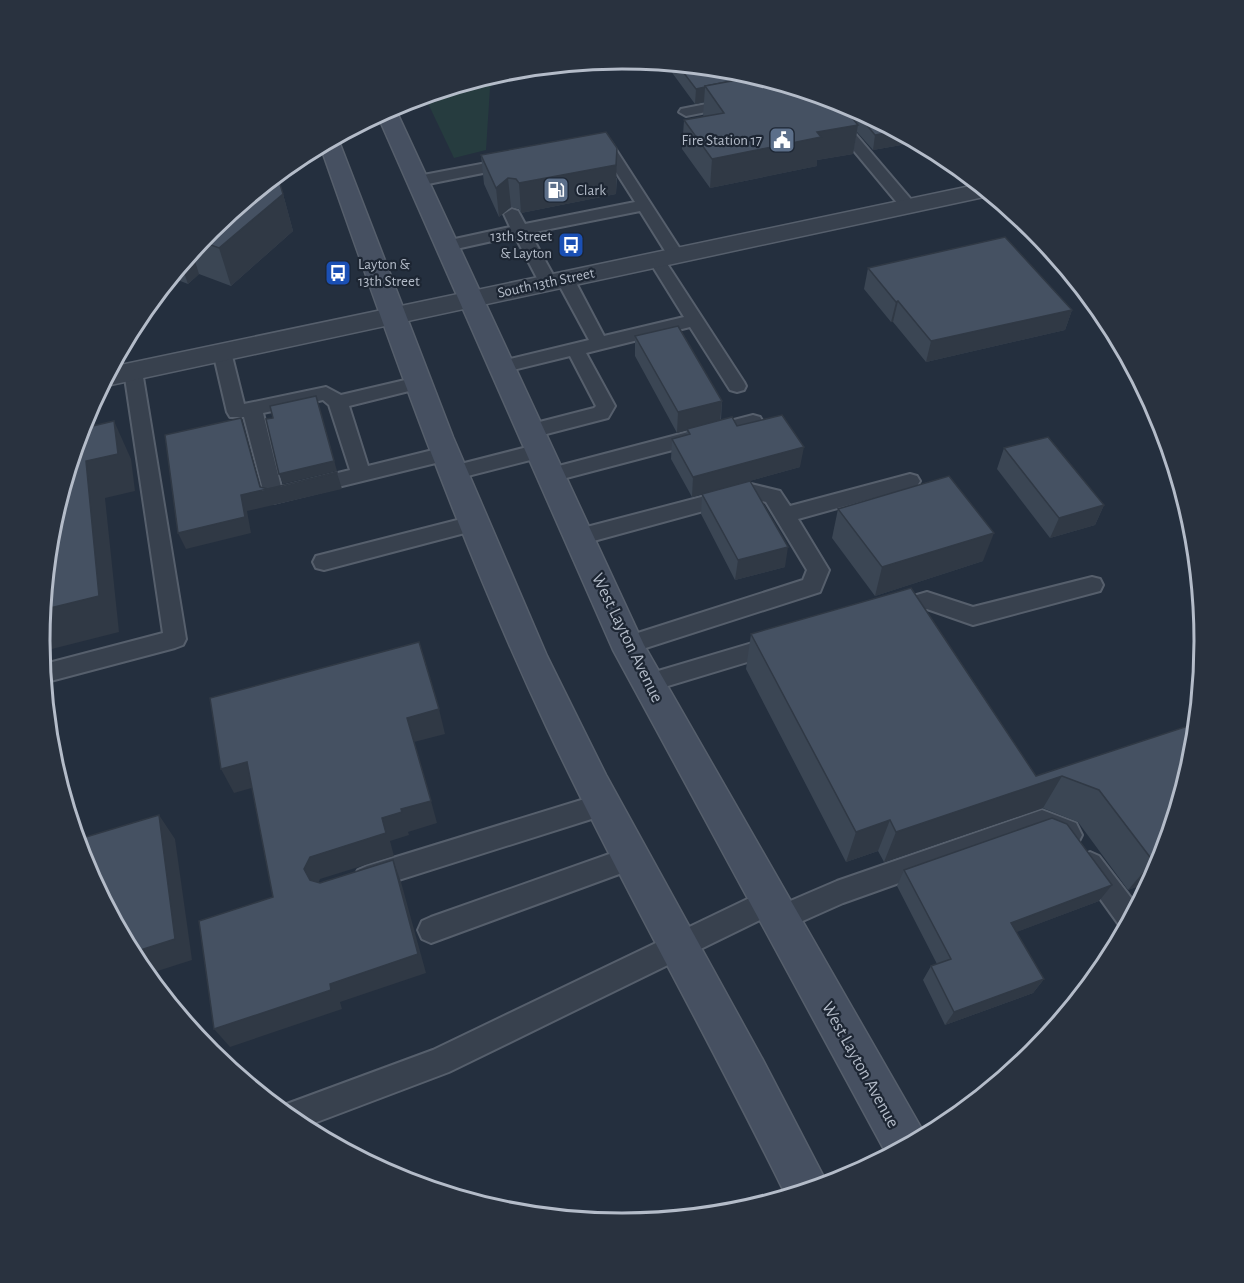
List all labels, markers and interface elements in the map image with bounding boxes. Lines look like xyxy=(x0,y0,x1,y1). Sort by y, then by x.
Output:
public building icon: Fire Station 17 xyxy=(767,125,797,155)
place label: Fire Station 17 xyxy=(682,133,762,148)
fuel station icon: Clark xyxy=(541,175,571,205)
place label: Clark xyxy=(576,183,606,198)
place label: 13th Street & Layton xyxy=(490,229,552,261)
bus stop icon: 13th Street & Layton xyxy=(556,230,586,260)
place label: Layton & 13th Street xyxy=(358,257,420,289)
bus stop icon: Layton & 13th Street xyxy=(323,258,353,288)
street label: South 13th Street xyxy=(496,265,596,301)
street label: West Layton Avenue xyxy=(588,571,666,705)
street label: West Layton Avenue xyxy=(818,999,902,1131)

